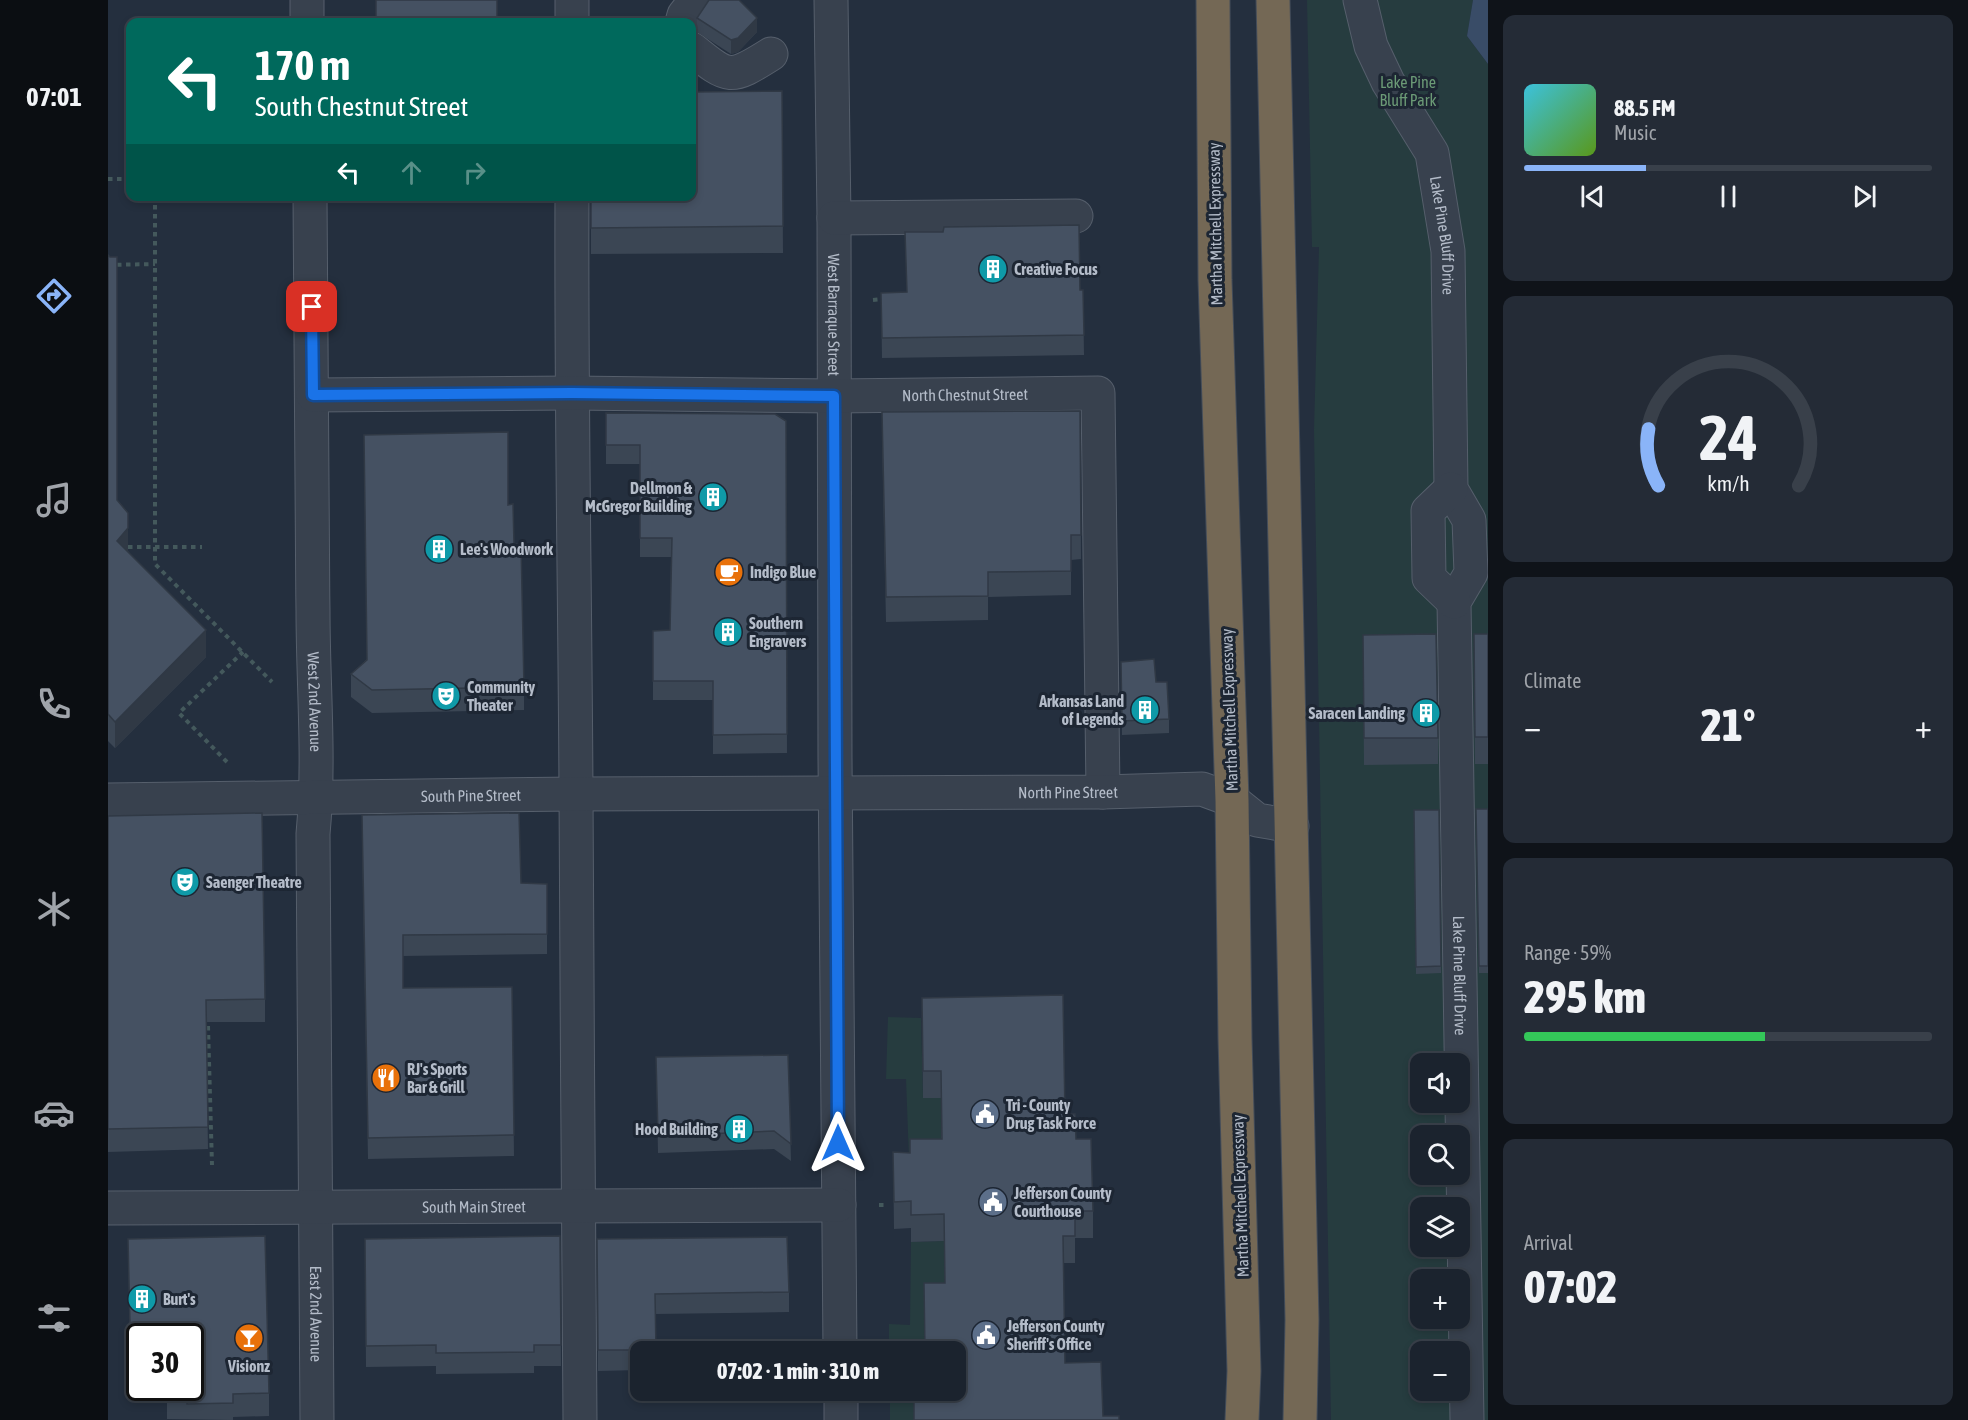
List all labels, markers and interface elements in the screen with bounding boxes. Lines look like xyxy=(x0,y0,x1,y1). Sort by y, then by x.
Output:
text: 170 m xyxy=(255,41,350,89)
icon: left xyxy=(156,42,234,120)
park label: Lake Pine Bluff Park xyxy=(1379,73,1437,109)
text: 07:01 xyxy=(26,81,82,112)
text: South Chestnut Street xyxy=(255,91,468,122)
text: 88.5 FM xyxy=(1614,95,1676,121)
text: Music xyxy=(1614,121,1656,144)
street label: Martha Mitchell Expressway xyxy=(1205,142,1226,306)
icon: left xyxy=(332,156,365,189)
icon: ahead xyxy=(395,156,428,189)
icon: right xyxy=(458,156,491,189)
street label: Lake Pine Bluff Drive xyxy=(1427,175,1458,295)
icon: previous xyxy=(1576,180,1609,213)
icon: pause xyxy=(1712,180,1745,213)
icon: next xyxy=(1848,180,1881,213)
building icon: Creative Focus xyxy=(977,253,1009,285)
street label: West Barraque Street xyxy=(824,254,843,377)
place label: Creative Focus xyxy=(1014,260,1098,278)
icon: directions xyxy=(33,275,75,317)
pin xyxy=(286,281,337,332)
icon: arrive xyxy=(295,290,328,323)
street label: North Chestnut Street xyxy=(902,385,1028,404)
text: 24 xyxy=(1699,402,1757,473)
text: km/h xyxy=(1707,471,1749,496)
icon: music xyxy=(33,479,75,521)
place label: Dellmon & McGregor Building xyxy=(585,479,693,515)
building icon: Dellmon & McGregor Building xyxy=(697,481,729,513)
building icon: Lee's Woodwork xyxy=(423,533,455,565)
place label: Lee's Woodwork xyxy=(460,540,554,558)
cafe icon: Indigo Blue xyxy=(713,556,745,588)
place label: Indigo Blue xyxy=(750,563,816,581)
place label: Southern Engravers xyxy=(749,614,807,650)
building icon: Southern Engravers xyxy=(712,616,744,648)
street label: Martha Mitchell Expressway xyxy=(1217,628,1242,792)
street label: West 2nd Avenue xyxy=(305,652,325,752)
text: Climate xyxy=(1524,669,1581,692)
place label: Community Theater xyxy=(467,678,536,714)
theatre icon: Community Theater xyxy=(430,680,462,712)
icon: phone xyxy=(33,683,75,725)
place label: Arkansas Land of Legends xyxy=(1038,692,1124,728)
building icon: Arkansas Land of Legends xyxy=(1129,694,1161,726)
building icon: Saracen Landing xyxy=(1410,697,1442,729)
text: 21° xyxy=(1701,699,1755,751)
place label: Saracen Landing xyxy=(1309,704,1405,722)
text: − xyxy=(1524,707,1541,745)
text: + xyxy=(1915,707,1932,745)
street label: North Pine Street xyxy=(1018,783,1118,801)
street label: South Pine Street xyxy=(421,786,522,805)
theatre icon: Saenger Theatre xyxy=(169,866,201,898)
place label: Saenger Theatre xyxy=(206,873,302,891)
icon: climate xyxy=(33,888,75,930)
street label: Lake Pine Bluff Drive xyxy=(1450,915,1470,1036)
text: Range · 59% xyxy=(1524,941,1611,964)
text: 295 km xyxy=(1524,971,1646,1023)
map controls xyxy=(1410,1053,1470,1401)
button: sound xyxy=(1410,1053,1470,1113)
place label: RJ's Sports Bar & Grill xyxy=(407,1060,468,1096)
restaurant icon: RJ's Sports Bar & Grill xyxy=(370,1062,402,1094)
icon: car xyxy=(33,1092,75,1134)
place label: Tri - County Drug Task Force xyxy=(1006,1096,1096,1132)
public building icon: Tri - County Drug Task Force xyxy=(969,1098,1001,1130)
position arrow xyxy=(806,1111,870,1175)
building icon: Hood Building xyxy=(723,1113,755,1145)
street label: Martha Mitchell Expressway xyxy=(1228,1114,1253,1278)
place label: Hood Building xyxy=(635,1120,718,1138)
button: search xyxy=(1410,1125,1470,1185)
place label: Jefferson County Courthouse xyxy=(1013,1184,1112,1220)
public building icon: Jefferson County Courthouse xyxy=(977,1186,1009,1218)
street label: South Main Street xyxy=(422,1197,526,1216)
button: layers xyxy=(1410,1197,1470,1257)
text: Arrival xyxy=(1524,1231,1573,1254)
text: 07:02 xyxy=(1524,1261,1618,1313)
street label: East 2nd Avenue xyxy=(307,1266,326,1362)
button: + xyxy=(1410,1269,1470,1329)
building icon: Burt's xyxy=(126,1283,158,1315)
place label: Burt's xyxy=(163,1290,196,1308)
icon: filters xyxy=(33,1297,75,1339)
place label: Jefferson County Sheriff's Office xyxy=(1006,1317,1105,1353)
public building icon: Jefferson County Sheriff's Office xyxy=(970,1319,1002,1351)
bar icon: Visionz xyxy=(233,1322,265,1354)
speed limit sign: 30 xyxy=(126,1323,204,1401)
button: − xyxy=(1410,1341,1470,1401)
place label: Visionz xyxy=(227,1357,270,1375)
text: 07:02 · 1 min · 310 m xyxy=(717,1358,879,1384)

